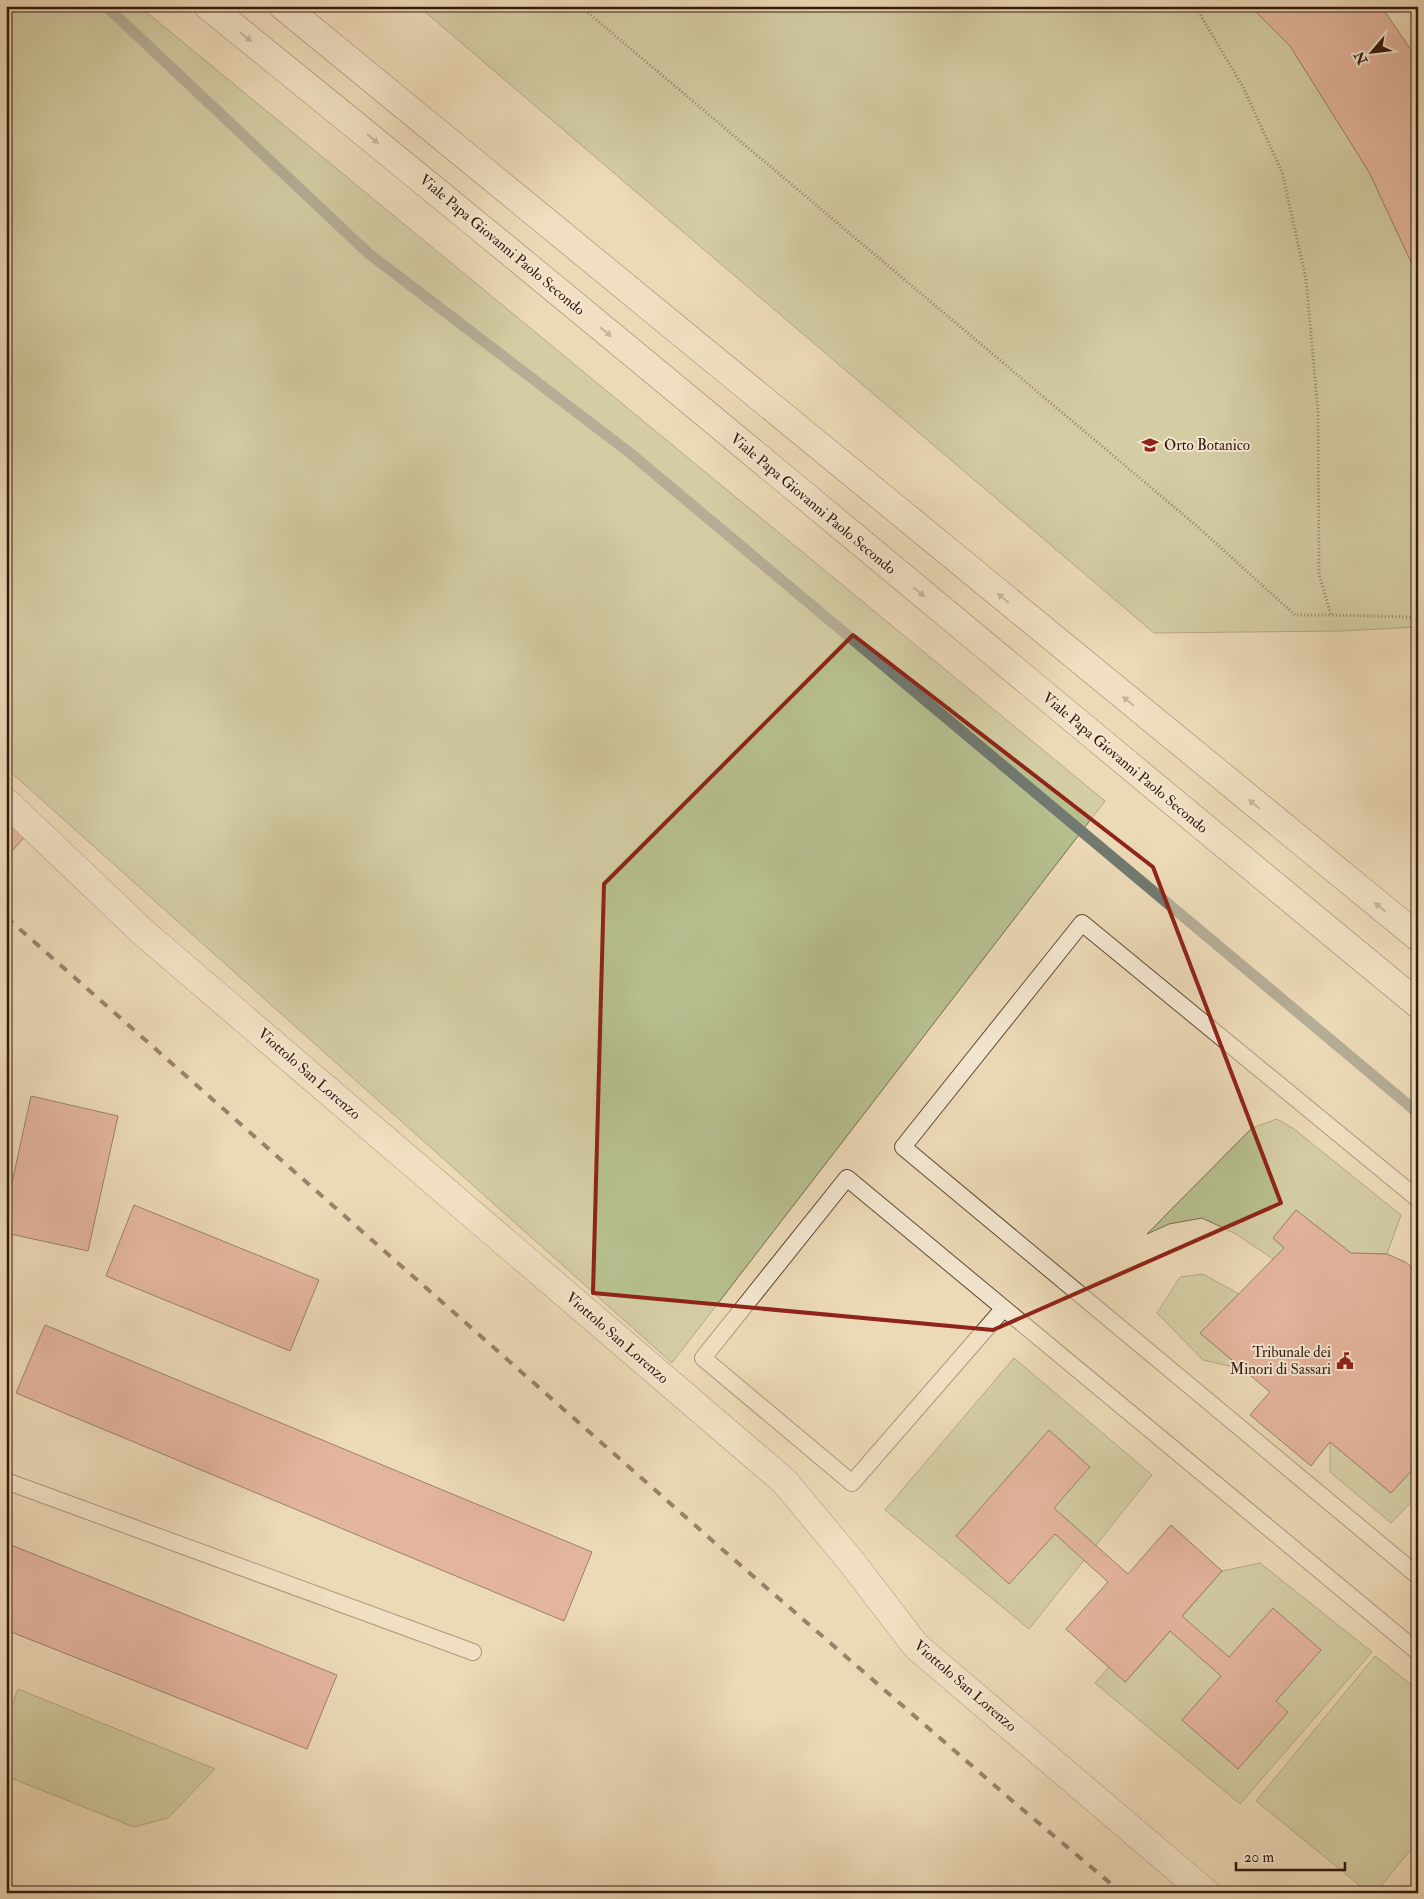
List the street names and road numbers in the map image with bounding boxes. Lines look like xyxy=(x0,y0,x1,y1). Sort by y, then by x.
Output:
street label: Viale Papa Giovanni Paolo Secondo xyxy=(415,170,589,321)
street label: Viale Papa Giovanni Paolo Secondo xyxy=(726,429,900,580)
street label: Viale Papa Giovanni Paolo Secondo xyxy=(1038,688,1212,839)
street label: Viottolo San Lorenzo xyxy=(254,1024,364,1124)
street label: Viottolo San Lorenzo xyxy=(562,1288,672,1388)
street label: Viottolo San Lorenzo xyxy=(910,1636,1020,1736)

